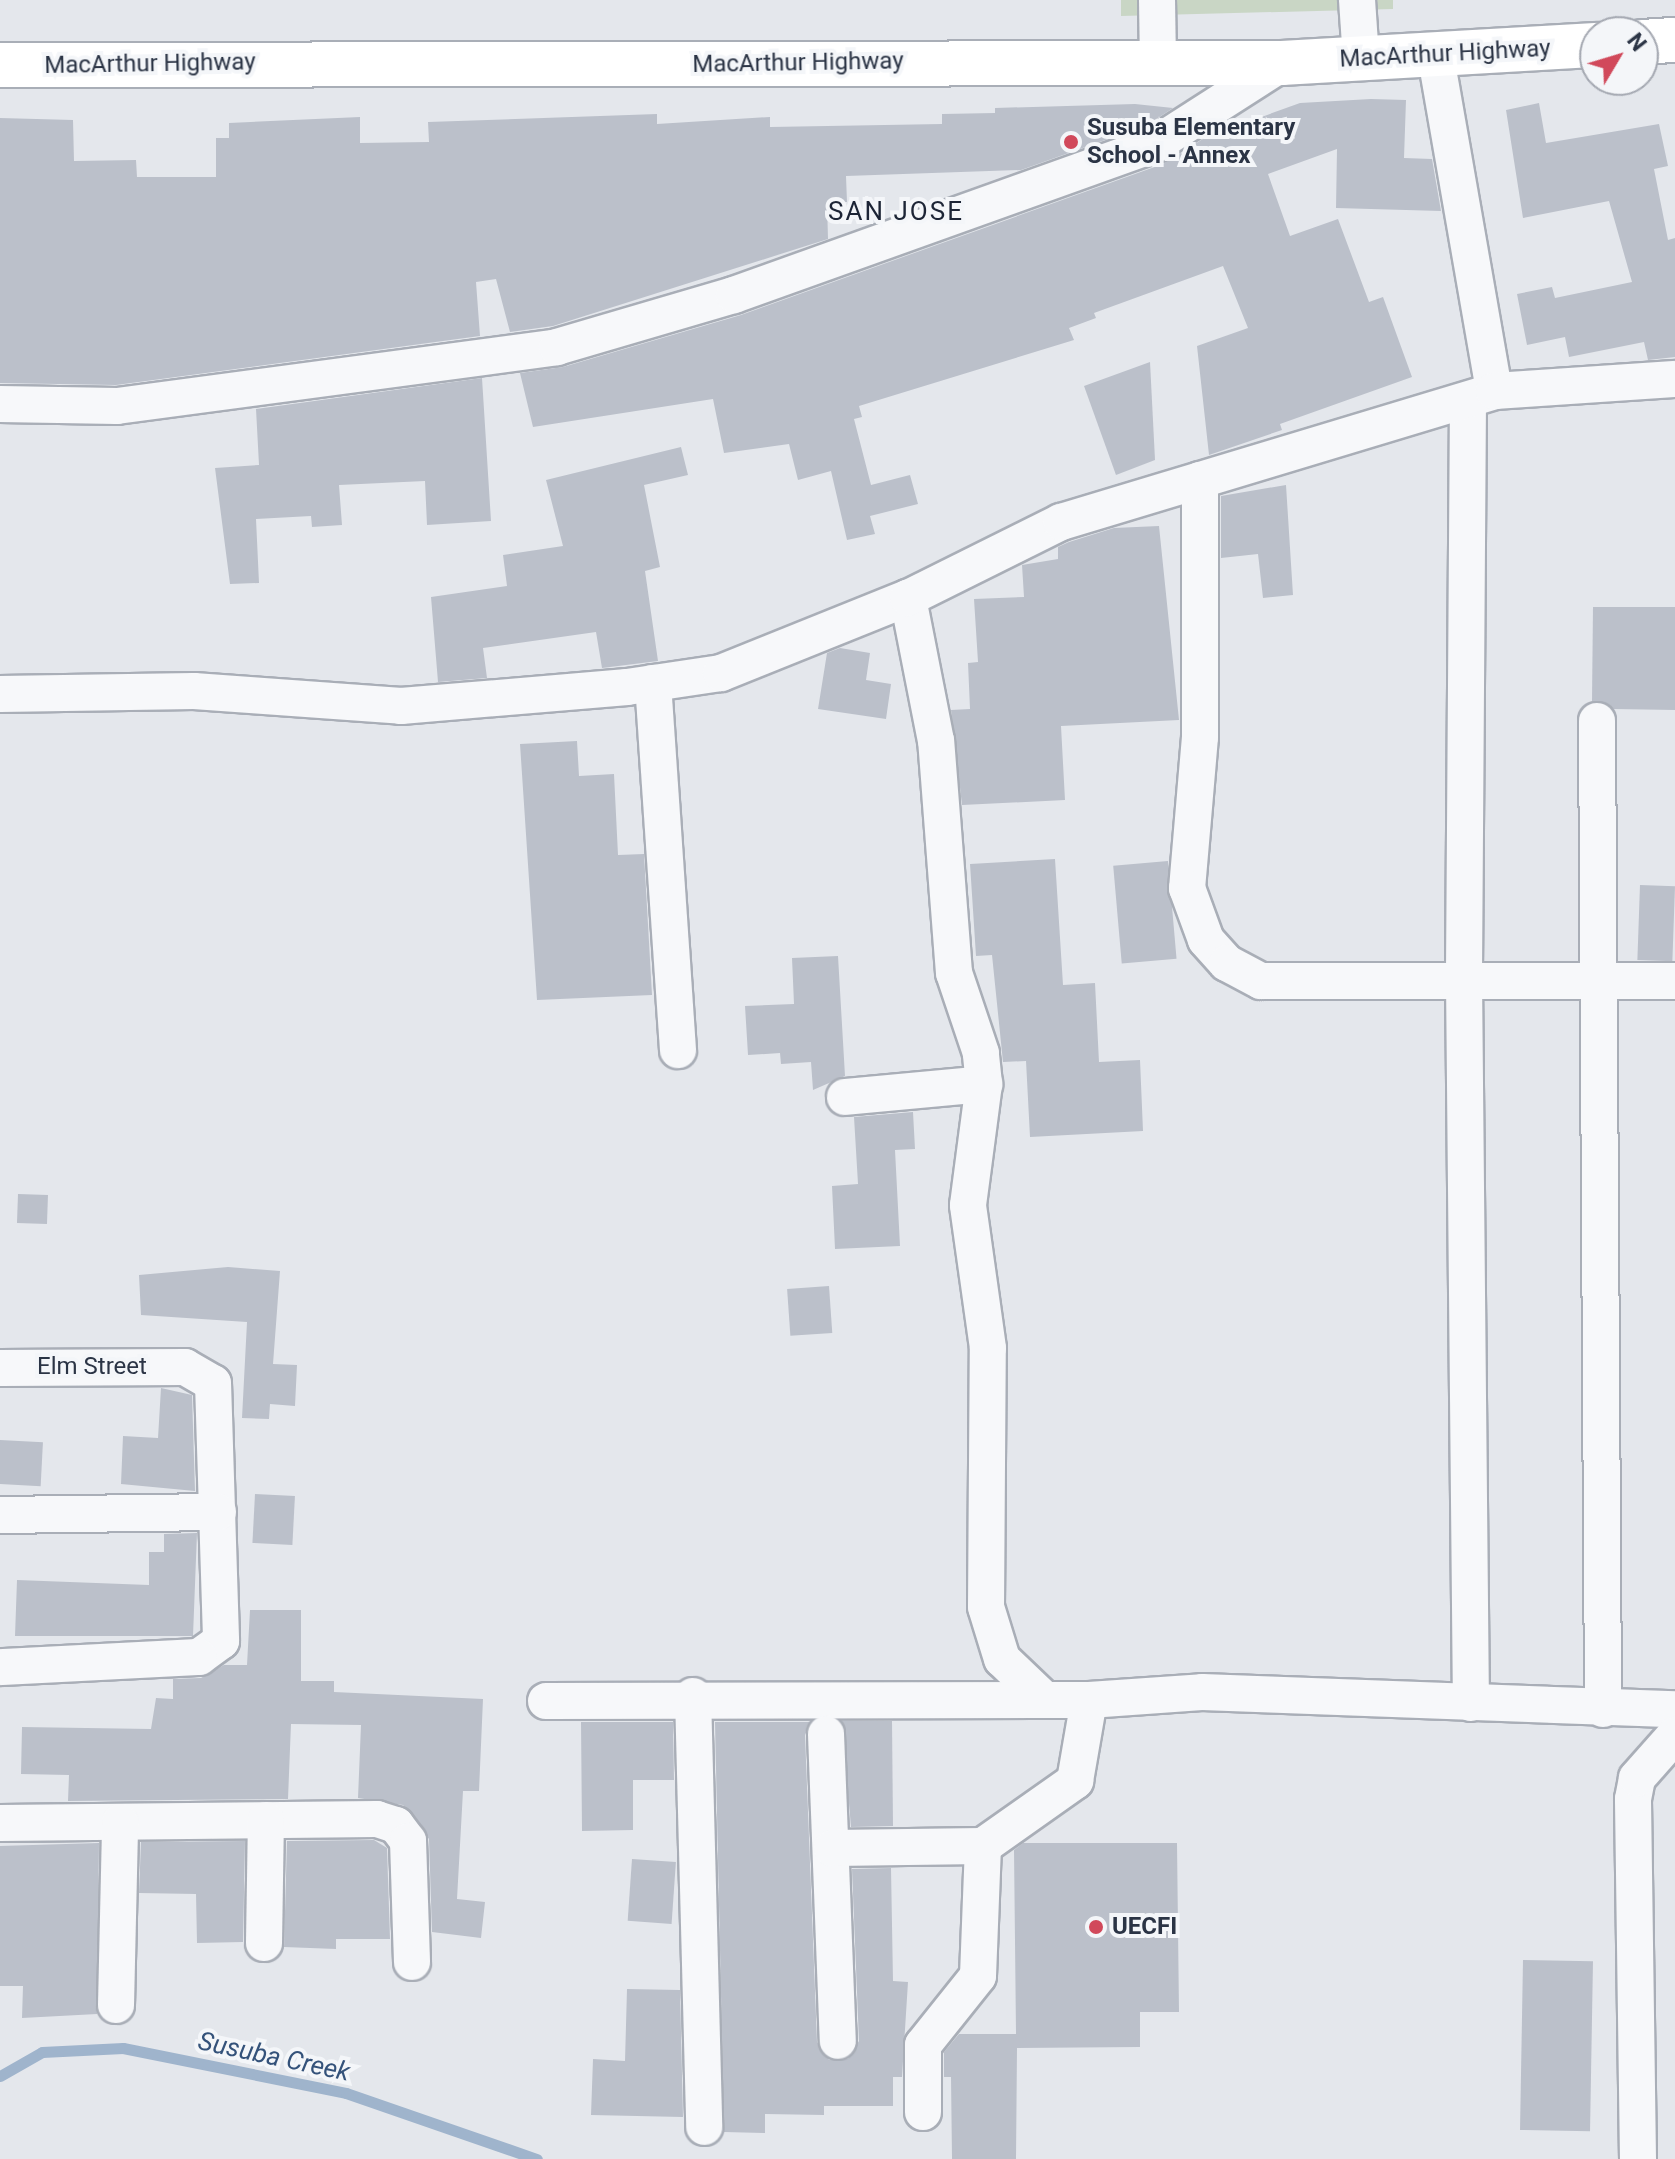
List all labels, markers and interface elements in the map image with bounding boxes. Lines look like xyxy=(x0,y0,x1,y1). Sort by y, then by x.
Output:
north arrow xyxy=(1579,16,1659,96)
text: N xyxy=(1622,28,1651,56)
street label: MacArthur Highway xyxy=(1339,34,1551,74)
street label: MacArthur Highway xyxy=(692,47,904,79)
street label: MacArthur Highway xyxy=(44,48,256,80)
place label: Susuba Elementary School - Annex xyxy=(1087,114,1295,170)
marker: Susuba Elementary School - Annex xyxy=(1062,133,1080,151)
district label: SAN JOSE xyxy=(828,196,964,228)
street label: Elm Street xyxy=(37,1353,147,1381)
place label: UECFI xyxy=(1112,1913,1177,1941)
marker: UECFI xyxy=(1087,1918,1105,1936)
water label: Susuba Creek xyxy=(195,2026,353,2088)

